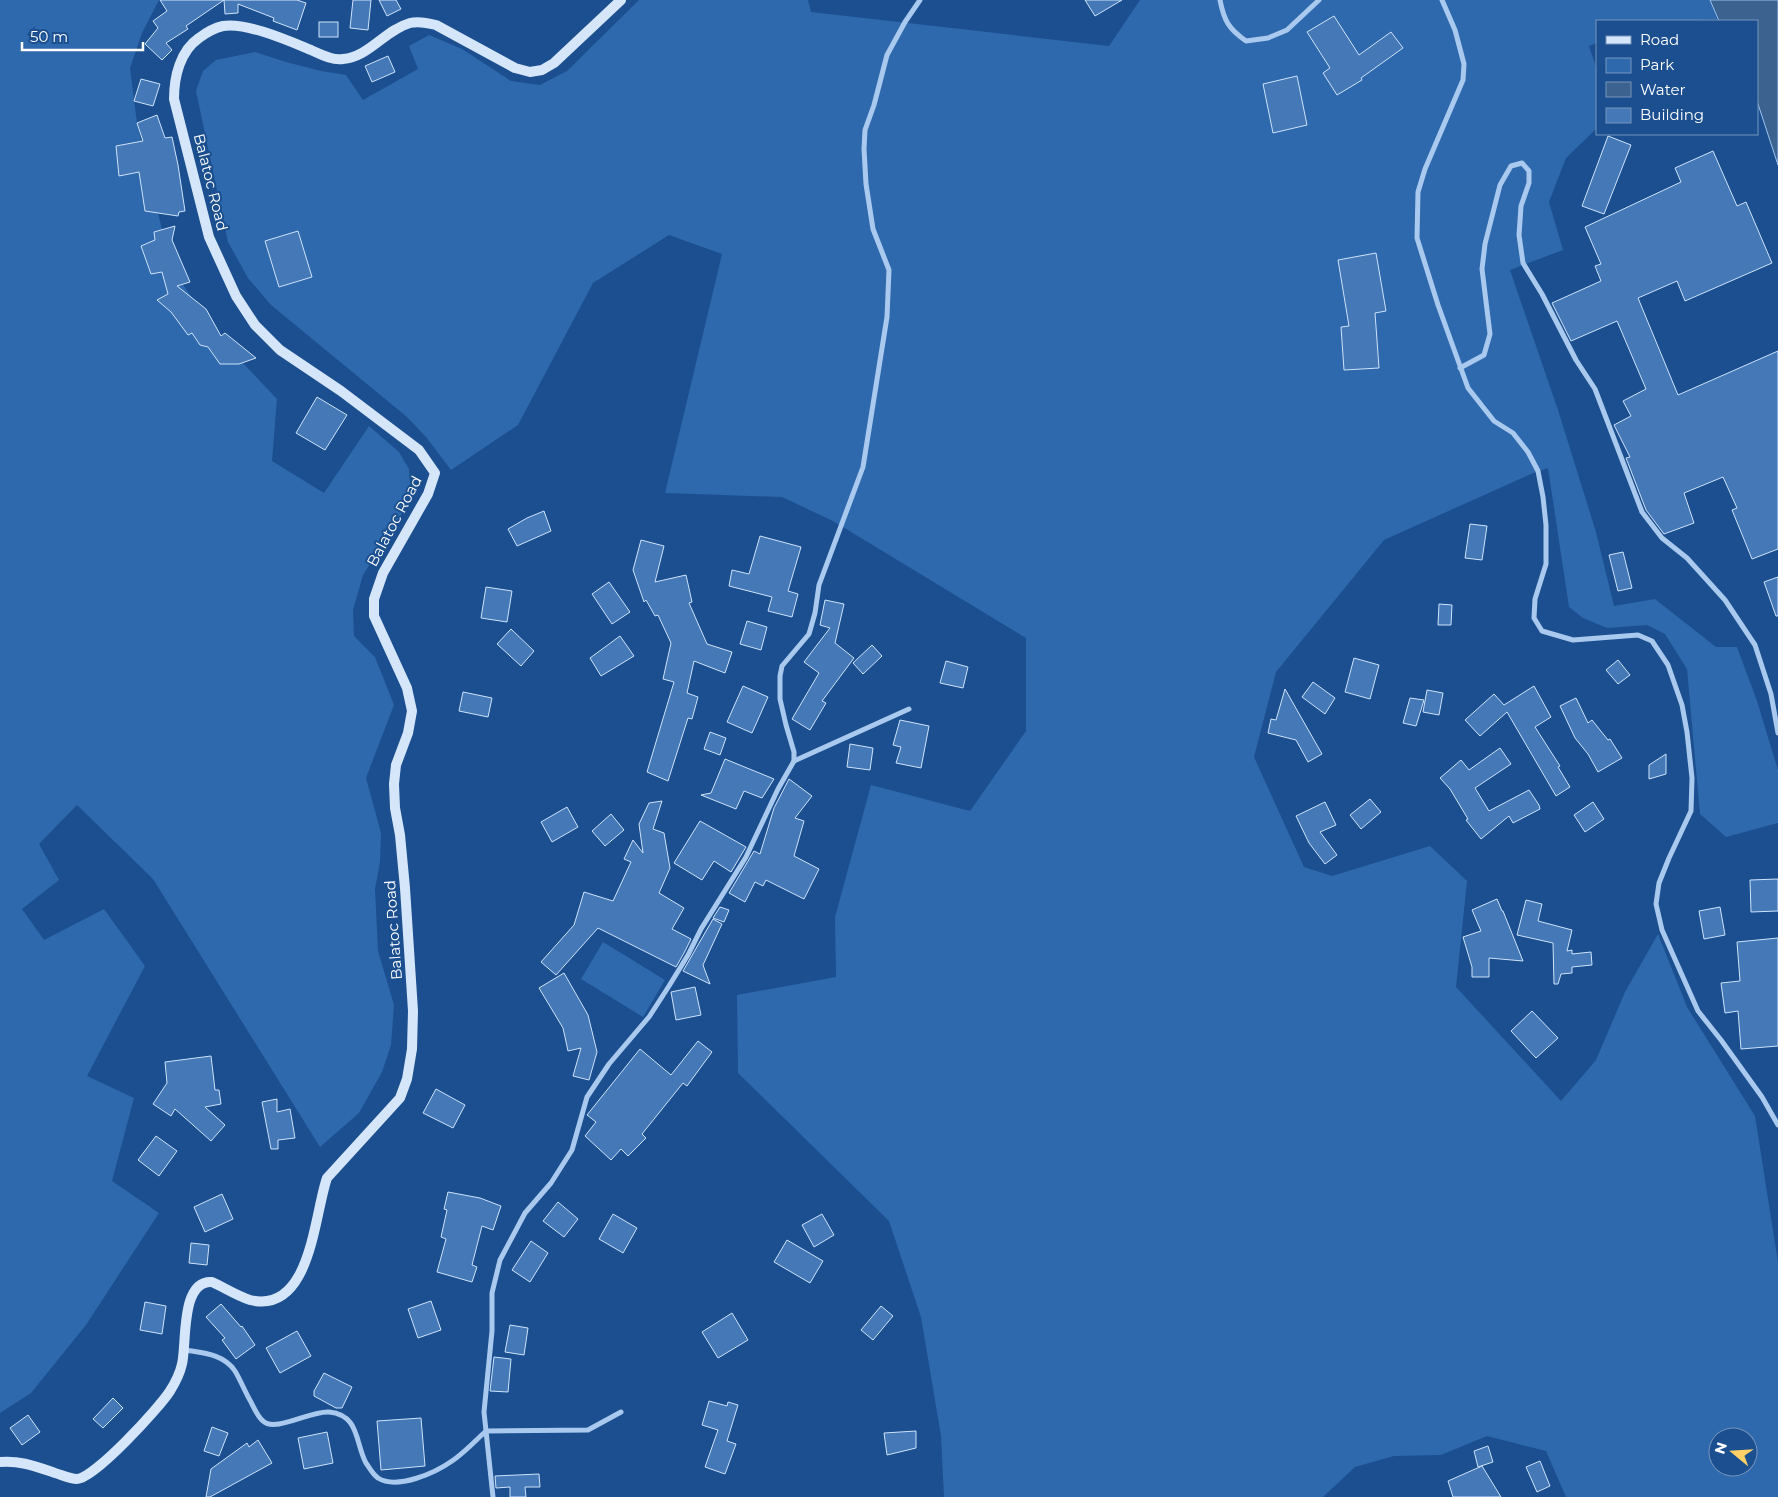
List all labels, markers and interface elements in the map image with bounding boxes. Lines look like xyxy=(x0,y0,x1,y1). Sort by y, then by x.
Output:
scale bar xyxy=(22,20,144,52)
legend xyxy=(1596,20,1758,135)
text: 50 m xyxy=(30,27,68,46)
text: Road xyxy=(1640,30,1679,49)
text: Park xyxy=(1640,55,1674,74)
text: Water xyxy=(1640,80,1686,99)
text: Building xyxy=(1640,105,1704,124)
street label: Balatoc Road xyxy=(190,131,232,233)
street label: Balatoc Road xyxy=(362,472,426,570)
street label: Balatoc Road xyxy=(380,880,406,980)
north arrow xyxy=(1708,1427,1758,1477)
text: N xyxy=(1710,1440,1731,1456)

